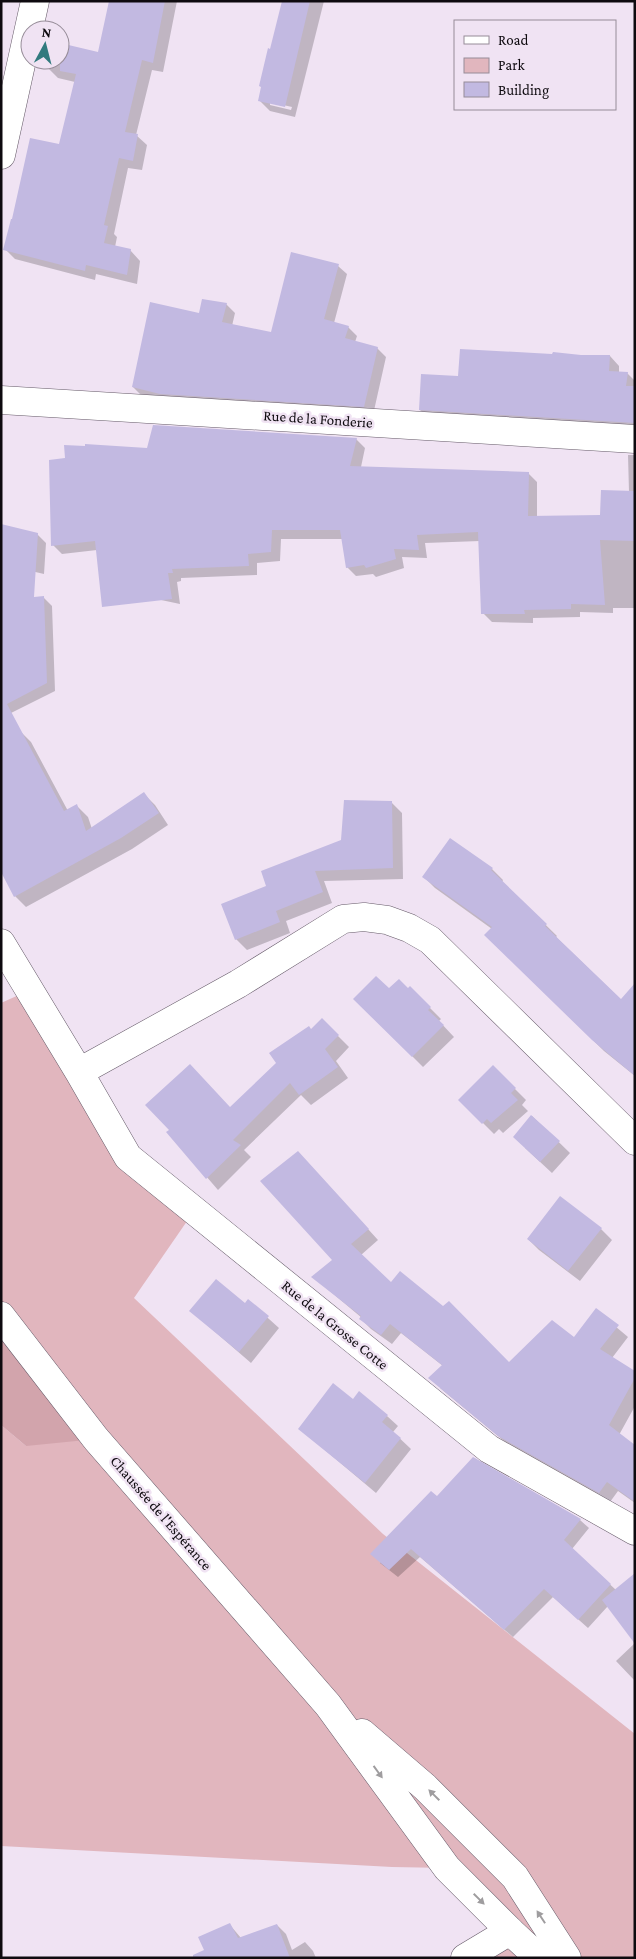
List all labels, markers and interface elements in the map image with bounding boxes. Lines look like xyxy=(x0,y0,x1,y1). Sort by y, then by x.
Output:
north arrow xyxy=(20,20,70,70)
legend xyxy=(454,20,616,110)
text: N xyxy=(41,24,53,41)
text: Road xyxy=(498,32,529,48)
text: Park xyxy=(498,57,525,73)
text: Building xyxy=(498,82,549,99)
street label: Rue de la Fonderie xyxy=(263,407,374,431)
street label: Rue de la Grosse Cotte xyxy=(279,1277,392,1373)
street label: Chaussée de l'Espérance xyxy=(106,1453,215,1574)
one-way arrow xyxy=(373,1765,383,1779)
one-way arrow xyxy=(428,1790,440,1802)
one-way arrow xyxy=(472,1893,484,1905)
one-way arrow xyxy=(536,1910,546,1923)

